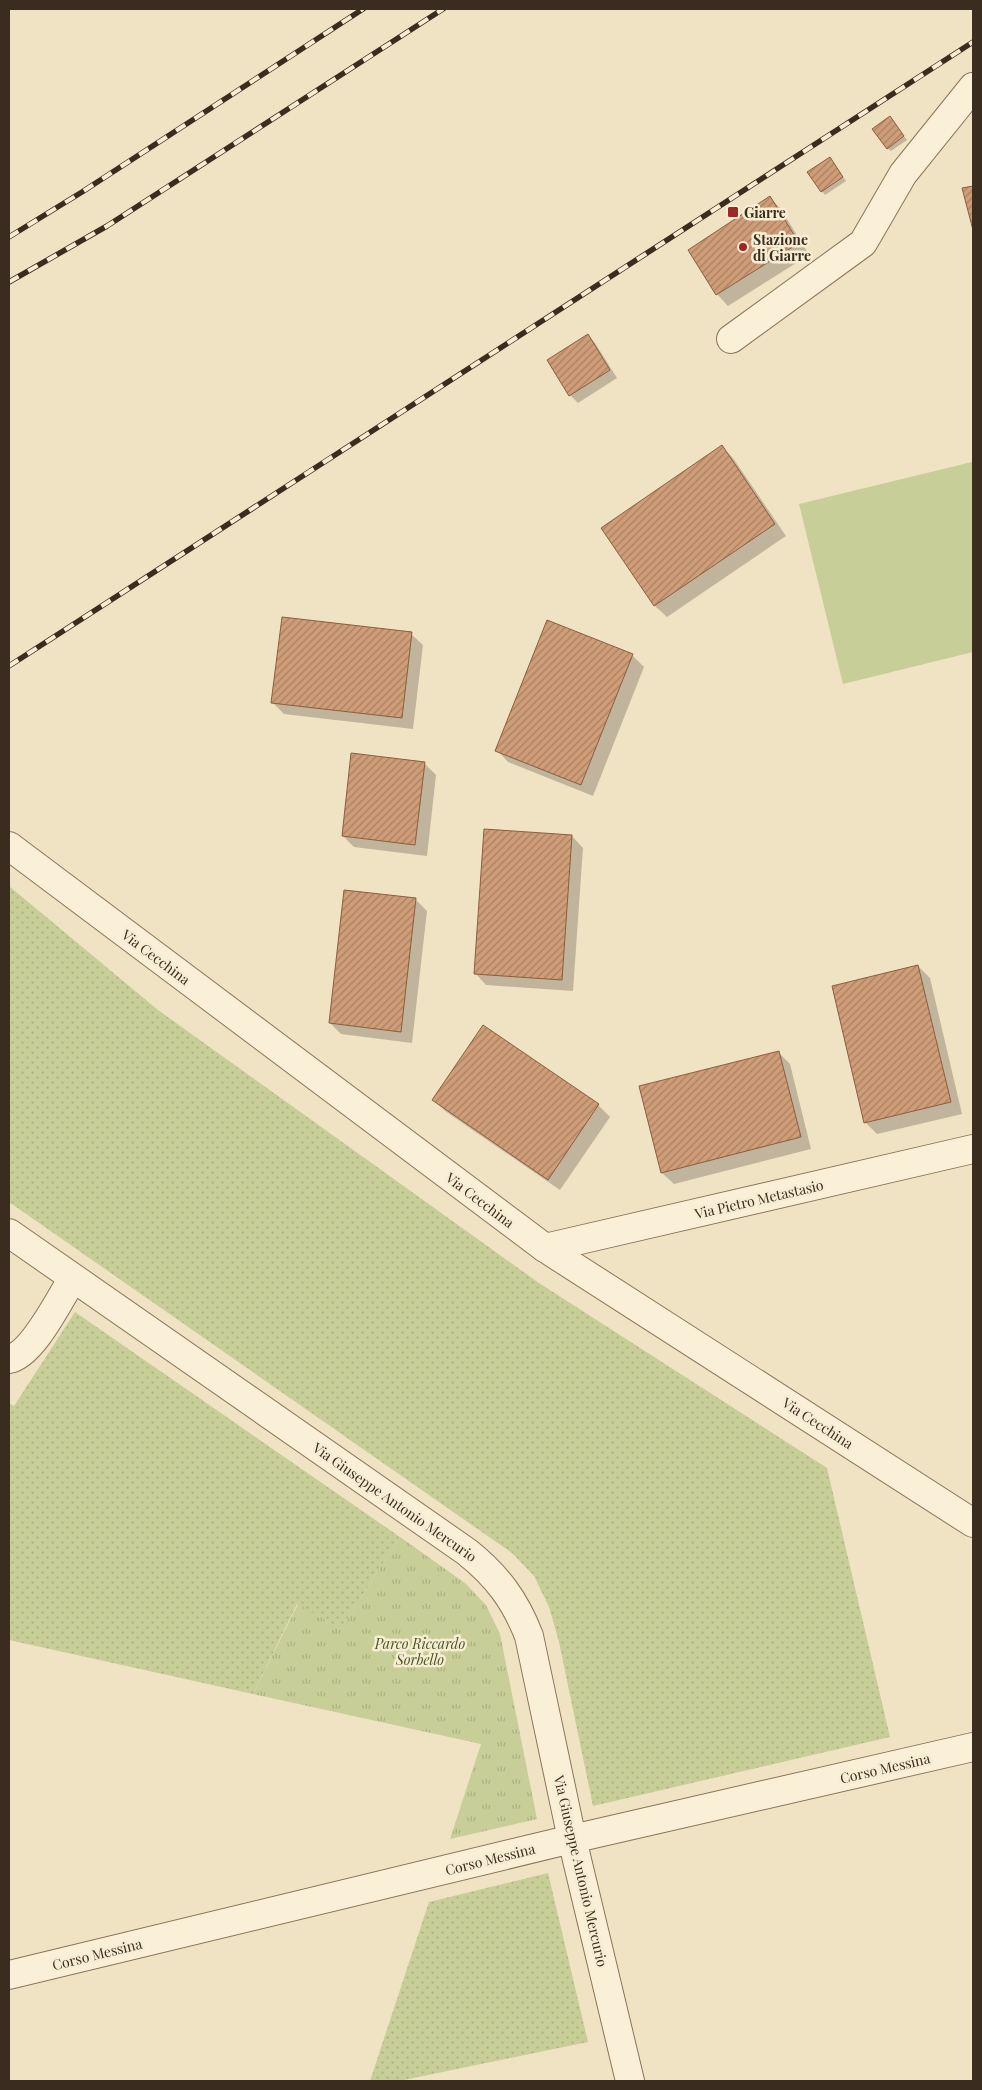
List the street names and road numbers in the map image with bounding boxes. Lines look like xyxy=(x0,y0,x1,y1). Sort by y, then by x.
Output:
street label: Via Cecchina xyxy=(117,924,194,989)
street label: Via Cecchina xyxy=(441,1167,518,1232)
street label: Via Pietro Metastasio xyxy=(692,1175,825,1223)
street label: Via Cecchina xyxy=(778,1392,857,1453)
street label: Via Giuseppe Antonio Mercurio xyxy=(308,1437,481,1566)
street label: Corso Messina xyxy=(838,1748,932,1788)
street label: Via Giuseppe Antonio Mercurio xyxy=(549,1772,612,1969)
street label: Corso Messina xyxy=(443,1839,537,1879)
street label: Corso Messina xyxy=(50,1934,144,1974)

